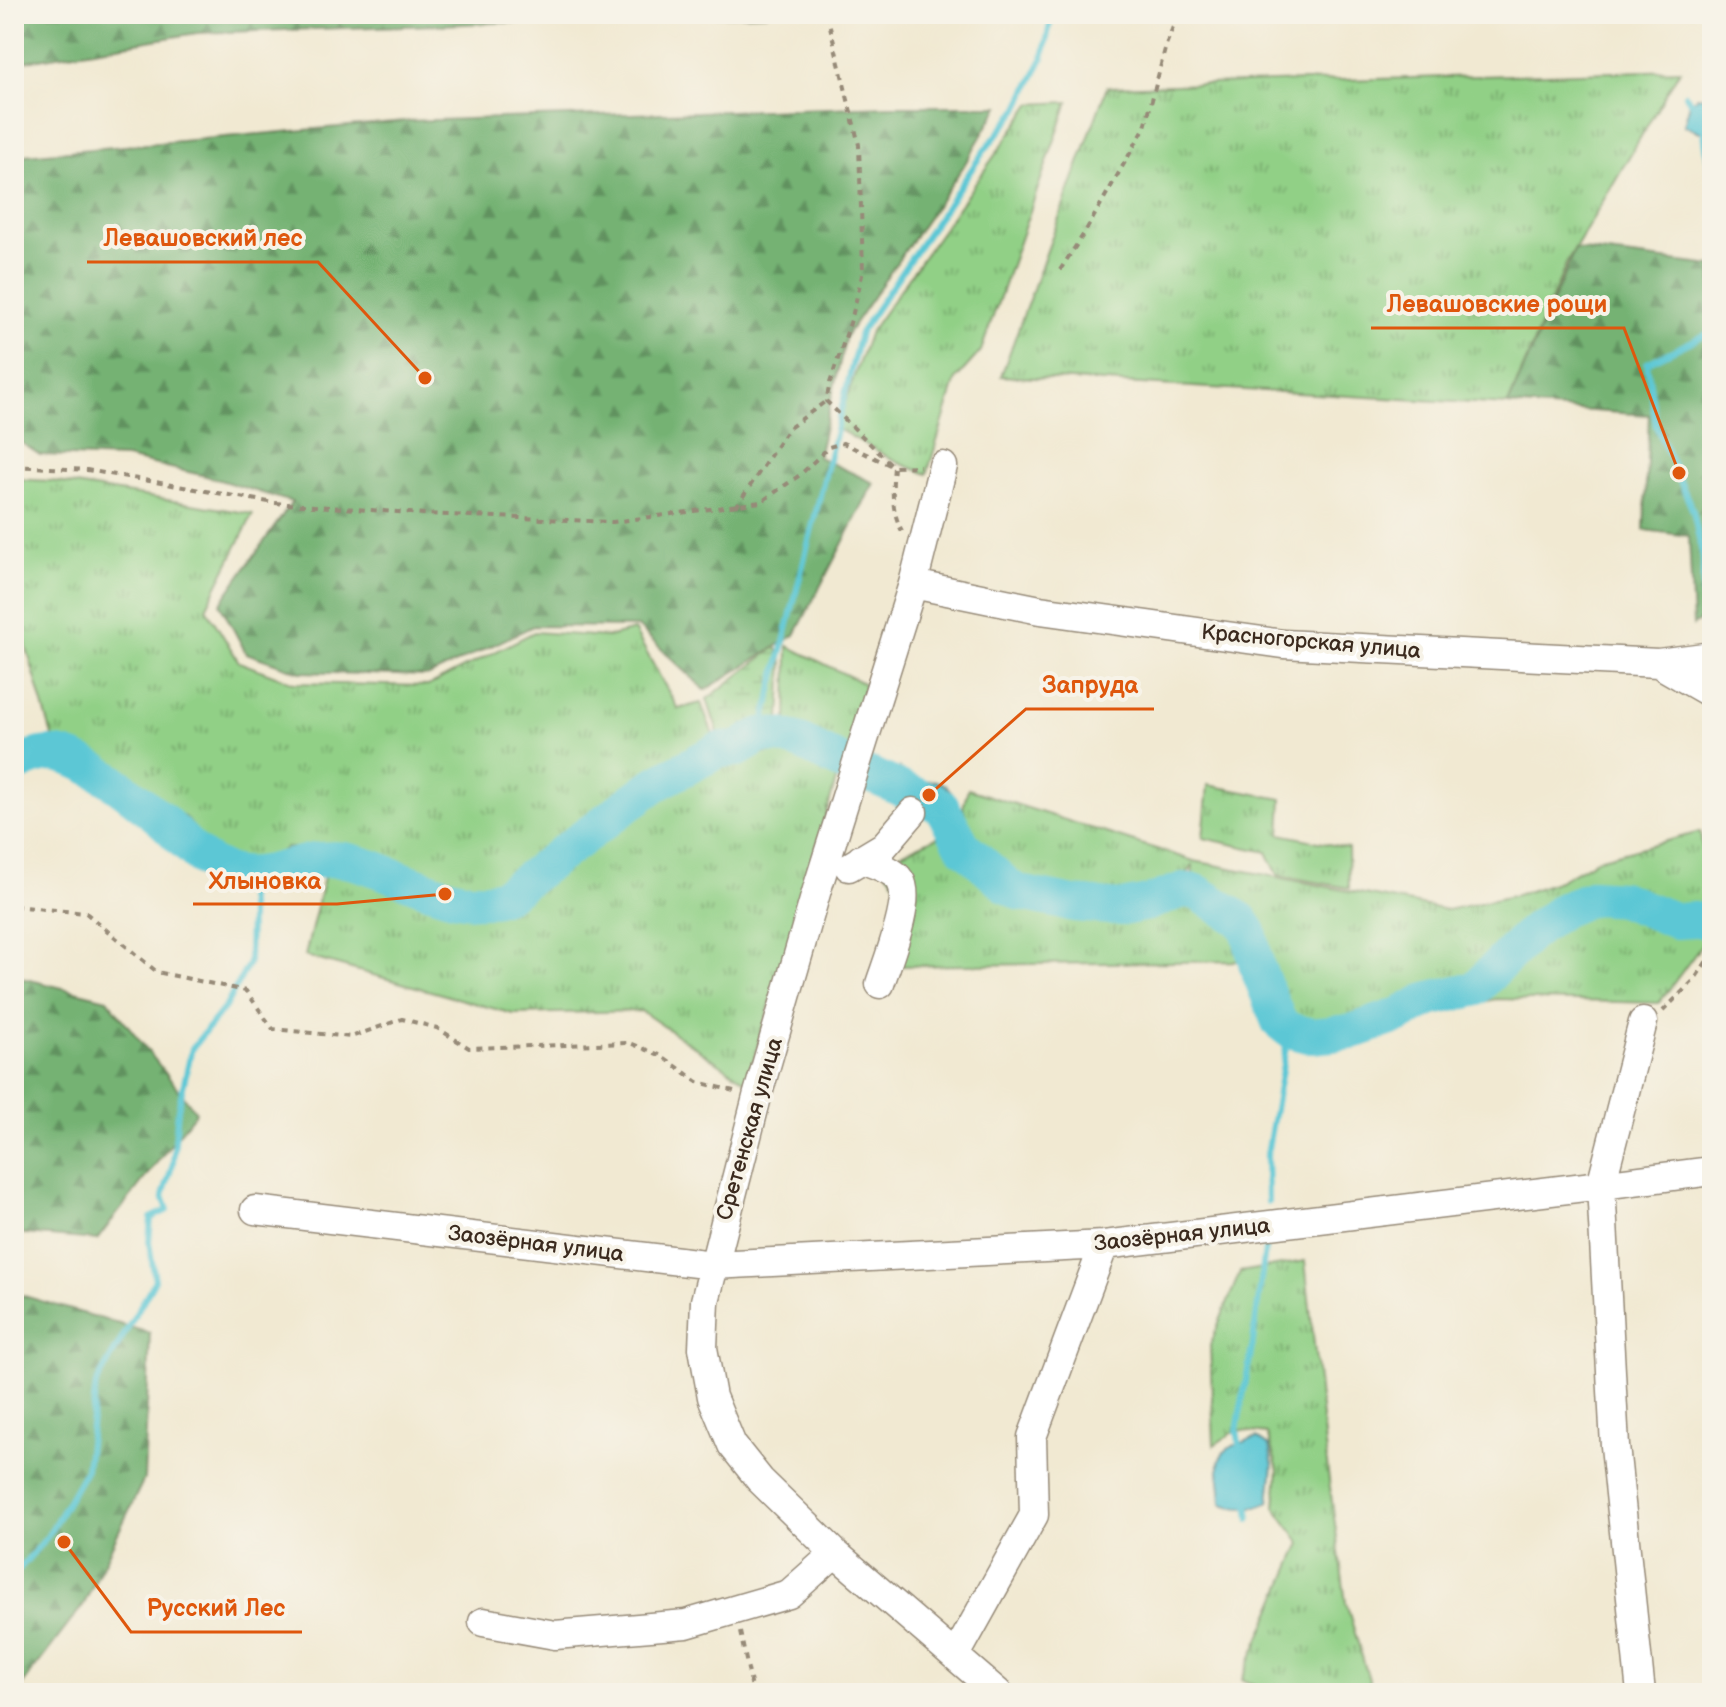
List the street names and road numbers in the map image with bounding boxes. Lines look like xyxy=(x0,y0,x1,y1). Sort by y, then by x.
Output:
street label: Красногорская улица xyxy=(1200,619,1422,665)
street label: Сретенская улица xyxy=(711,1035,789,1223)
street label: Заозёрная улица xyxy=(1093,1212,1271,1258)
street label: Заозёрная улица xyxy=(447,1220,625,1268)

